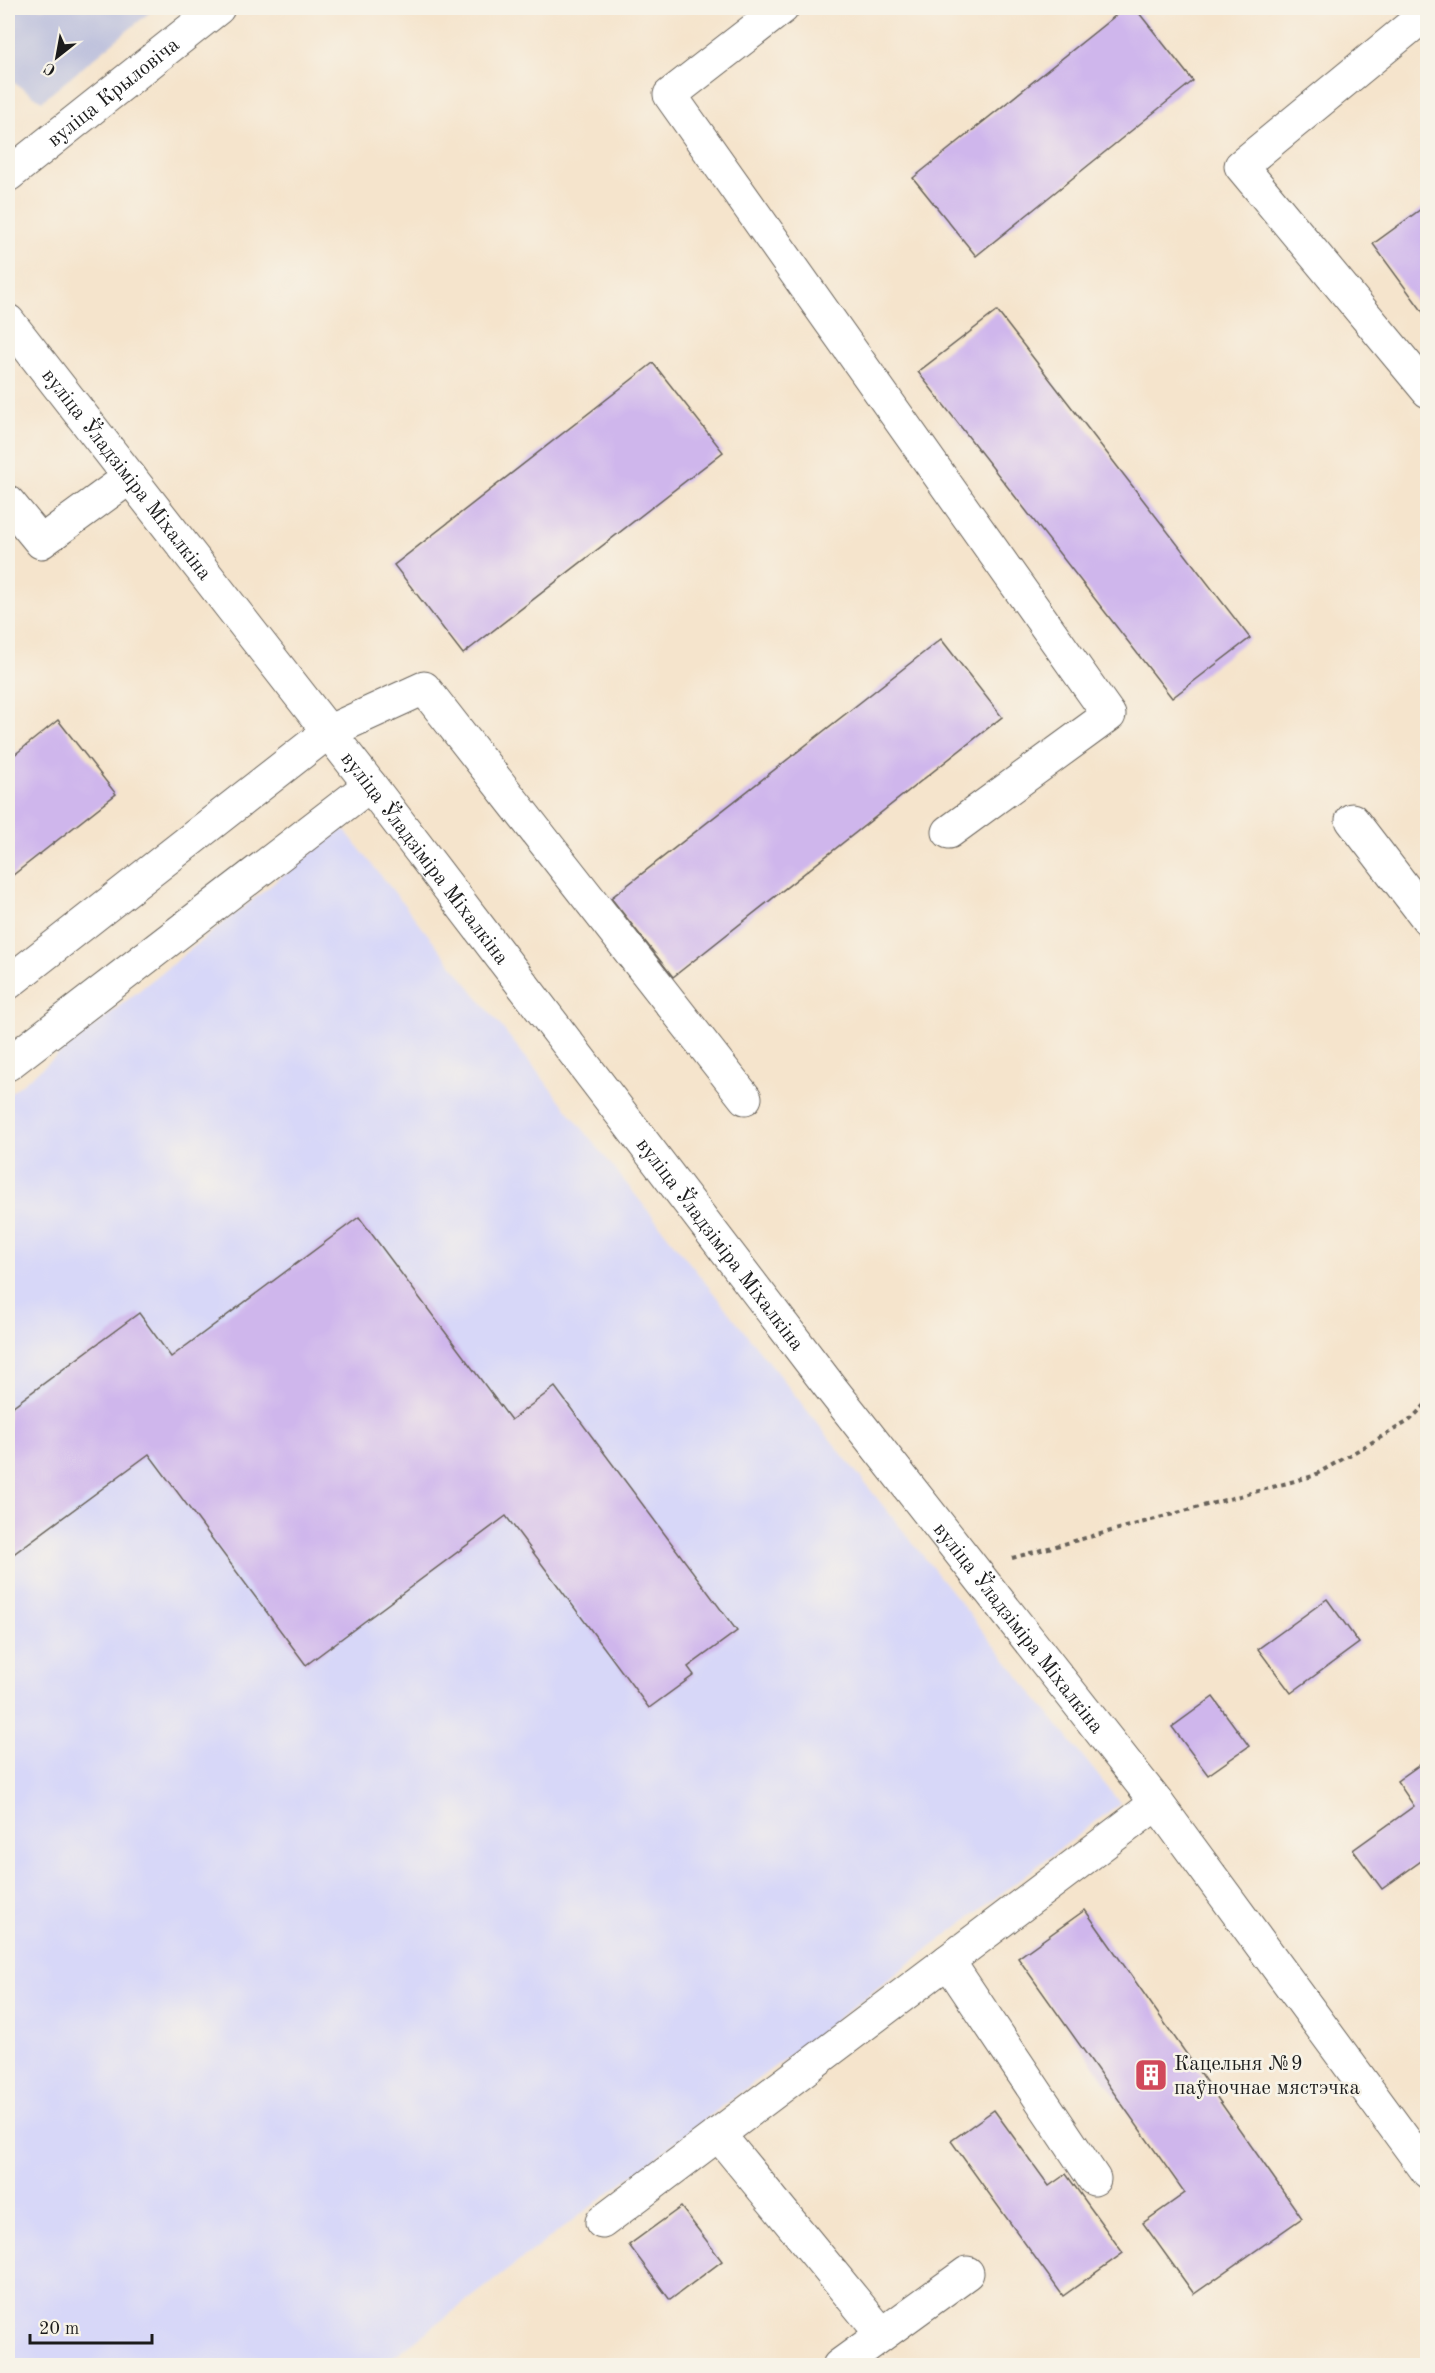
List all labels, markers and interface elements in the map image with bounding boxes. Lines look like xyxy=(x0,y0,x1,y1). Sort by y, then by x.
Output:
north arrow xyxy=(27,27,87,87)
street label: вуліца Крыловіча xyxy=(44,34,184,151)
text: С xyxy=(42,59,59,78)
street label: вуліца Ўладзіміра Міхалкіна xyxy=(37,365,215,584)
street label: вуліца Ўладзіміра Міхалкіна xyxy=(336,748,512,969)
street label: вуліца Ўладзіміра Міхалкіна xyxy=(632,1134,807,1355)
street label: вуліца Ўладзіміра Міхалкіна xyxy=(929,1519,1107,1738)
place label: Кацельня №9 паўночнае мястэчка xyxy=(1174,2054,1360,2099)
building icon: Кацельня №9 паўночнае мястэчка xyxy=(1133,2057,1169,2093)
scale bar xyxy=(30,2307,152,2345)
text: 20 m xyxy=(39,2320,79,2338)

